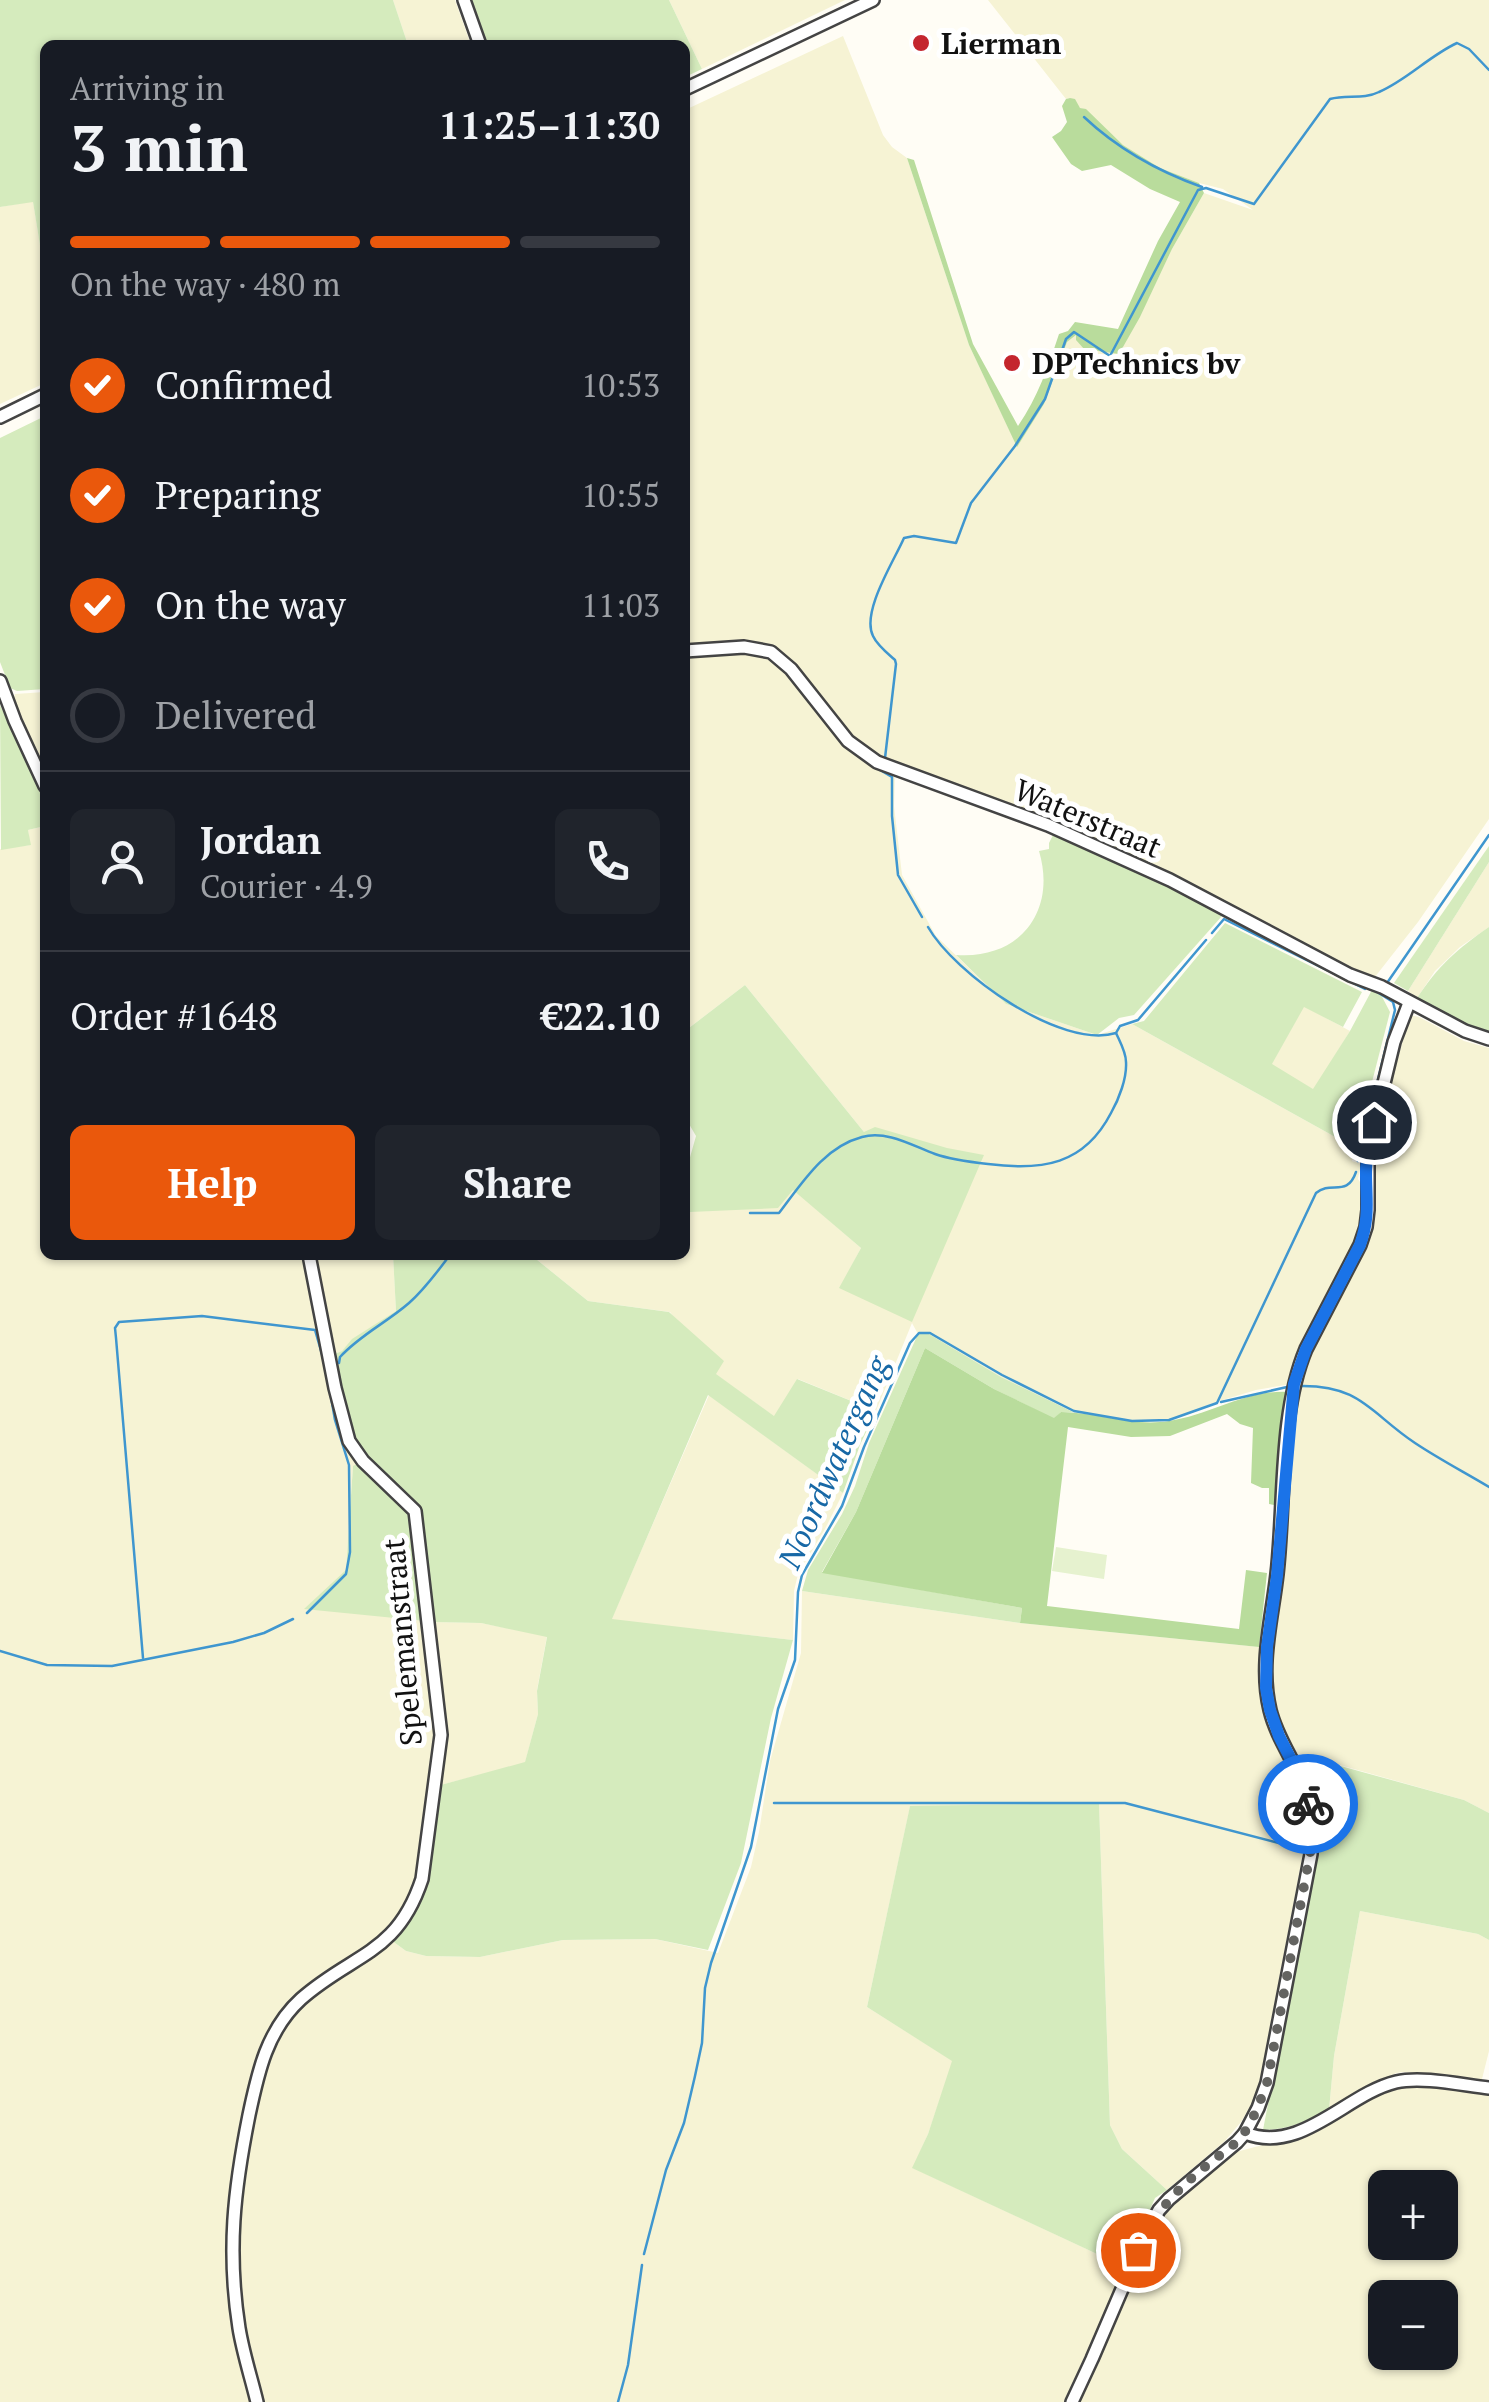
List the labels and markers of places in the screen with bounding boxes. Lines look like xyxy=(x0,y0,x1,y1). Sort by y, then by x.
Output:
place label: Lierman xyxy=(941,23,1061,63)
marker: Lierman xyxy=(910,32,932,54)
place label: DPTechnics bv xyxy=(1032,343,1241,383)
marker: DPTechnics bv xyxy=(1001,352,1023,374)
pin xyxy=(1332,1080,1417,1165)
pin xyxy=(1096,2208,1181,2293)

